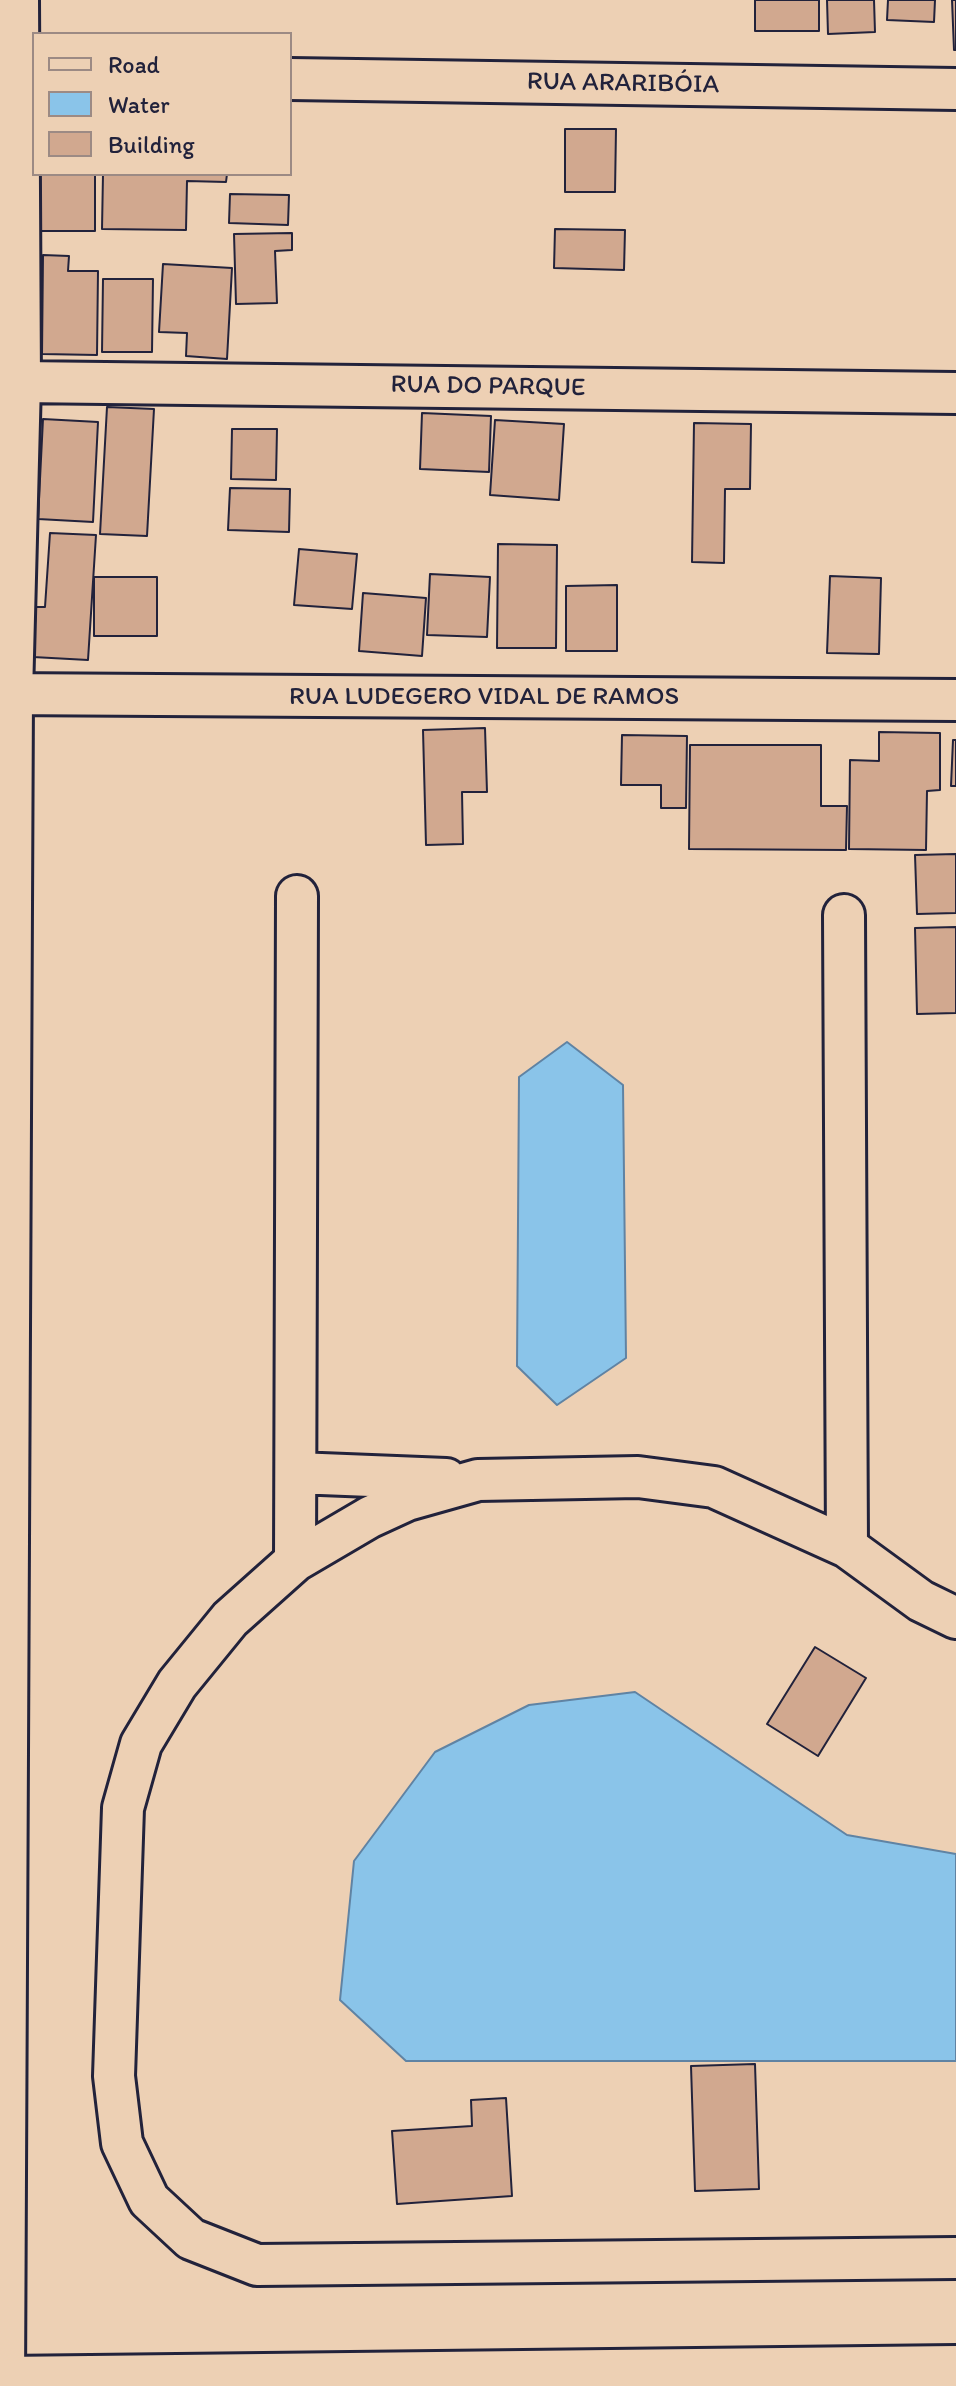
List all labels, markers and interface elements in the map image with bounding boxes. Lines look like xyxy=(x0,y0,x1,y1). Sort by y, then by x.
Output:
legend xyxy=(32,32,292,176)
text: Road xyxy=(108,50,160,79)
street label: RUA ARARIBÓIA xyxy=(527,67,719,101)
text: Water xyxy=(108,90,170,119)
text: Building xyxy=(108,130,195,159)
street label: RUA DO PARQUE xyxy=(390,370,586,404)
street label: RUA LUDEGERO VIDAL DE RAMOS xyxy=(289,681,679,713)

